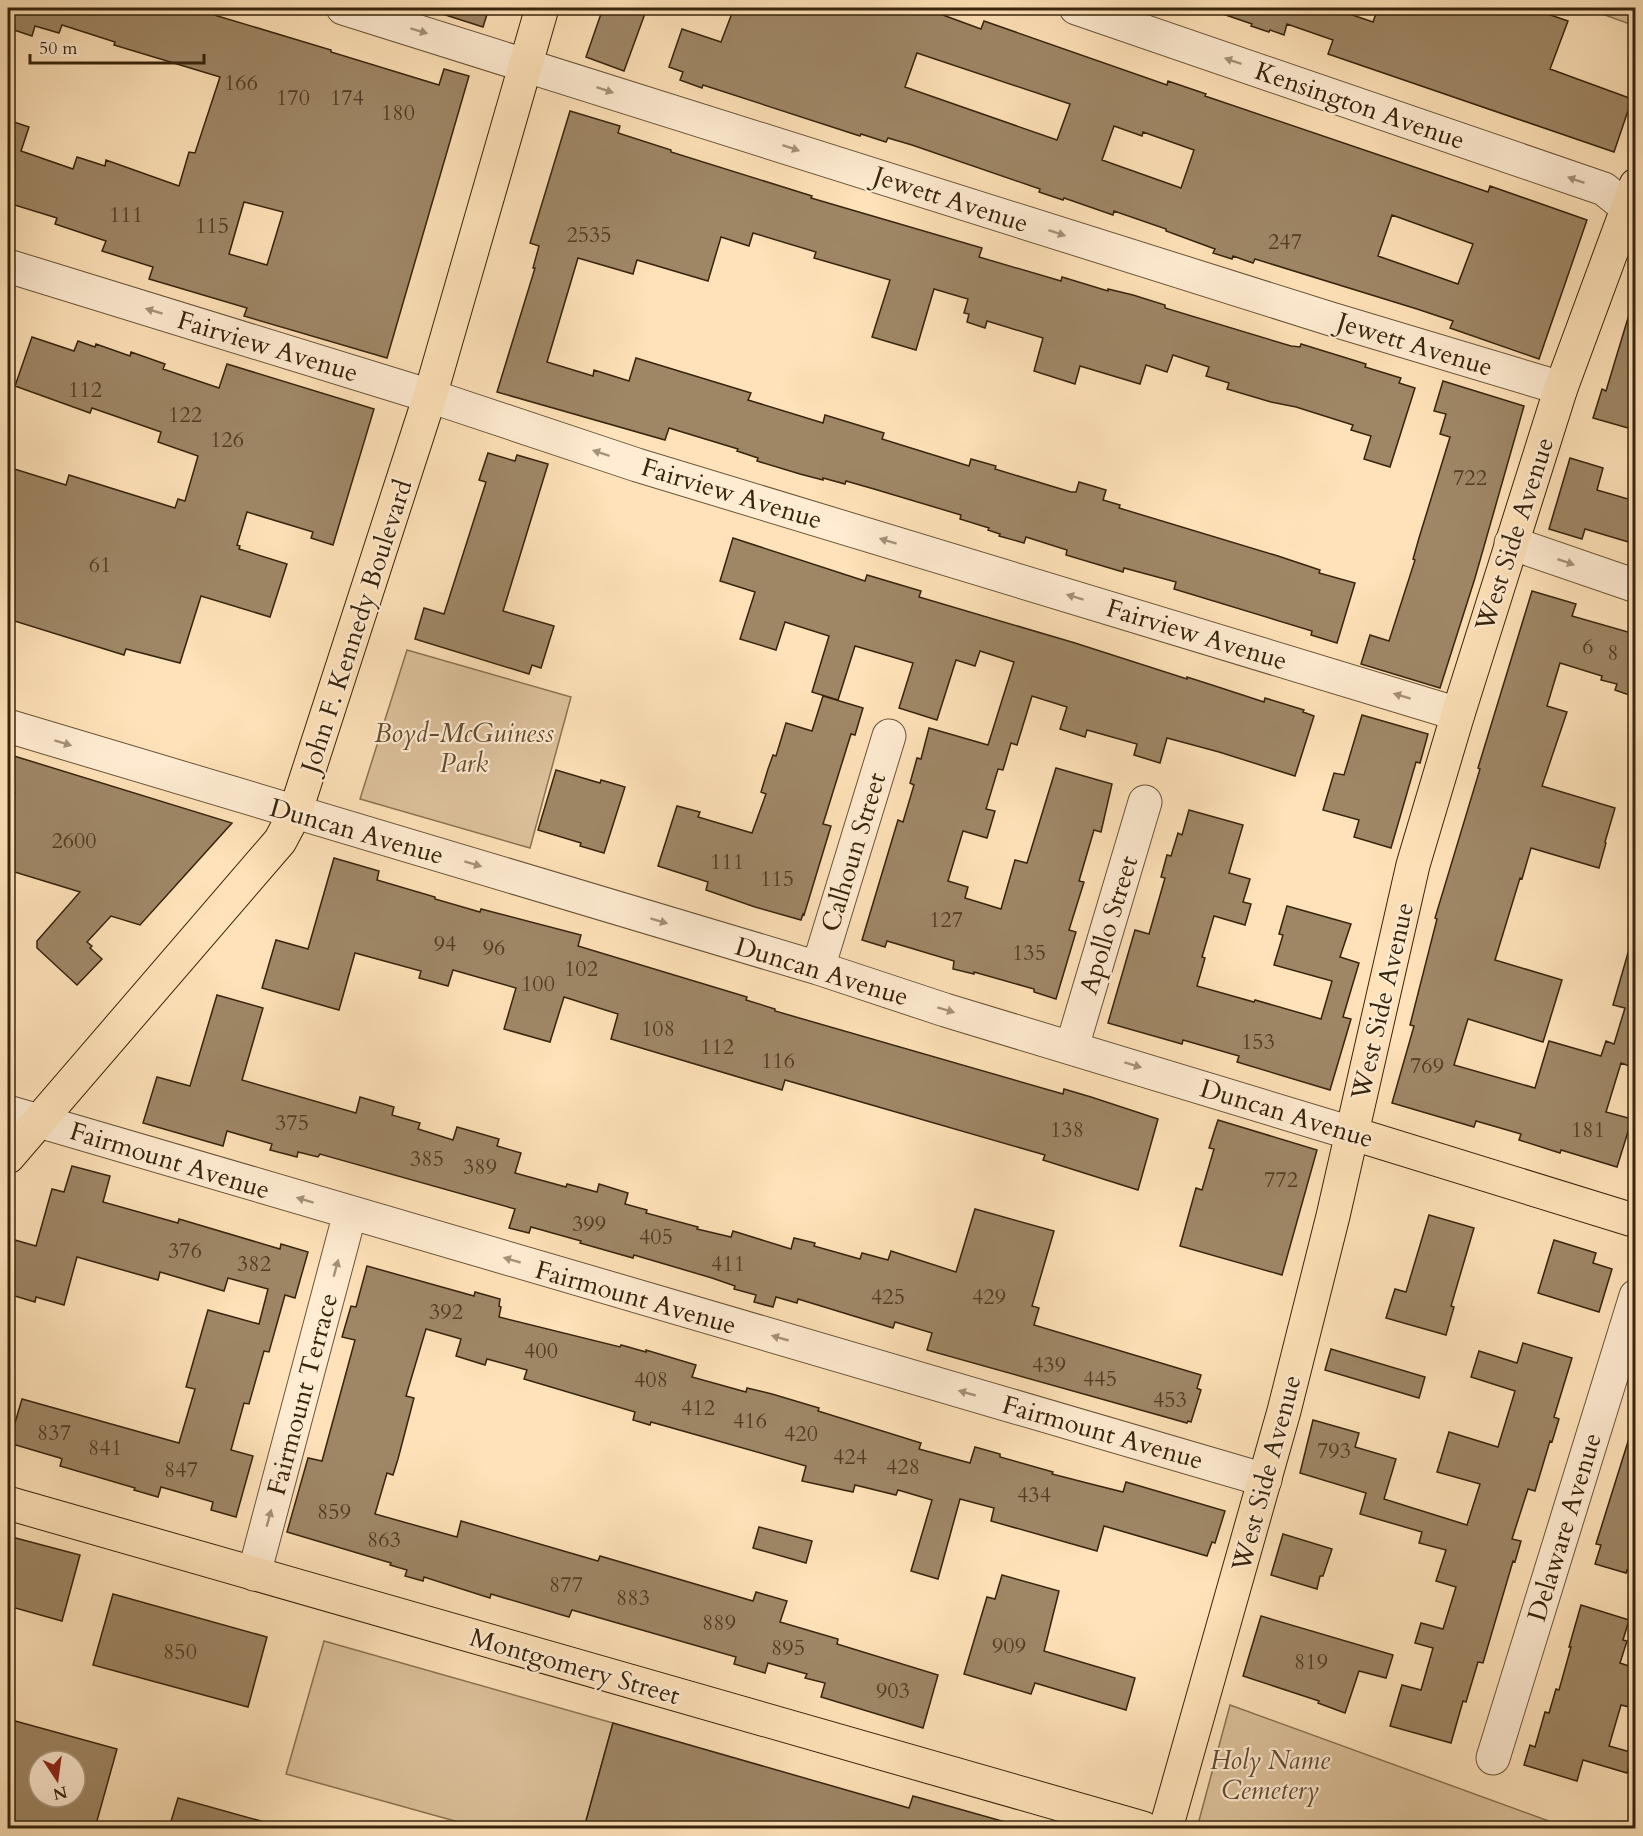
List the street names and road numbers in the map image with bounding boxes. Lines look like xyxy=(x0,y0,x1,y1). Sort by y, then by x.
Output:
street label: Kensington Avenue xyxy=(1250,53,1469,158)
street label: Jewett Avenue xyxy=(865,157,1033,241)
street label: Fairview Avenue xyxy=(173,302,363,391)
street label: Jewett Avenue xyxy=(1329,303,1497,385)
street label: West Side Avenue xyxy=(1466,433,1562,636)
street label: Fairview Avenue xyxy=(637,449,827,538)
street label: John F. Kennedy Boulevard xyxy=(291,475,421,781)
street label: Fairview Avenue xyxy=(1102,590,1292,679)
street label: Calhoun Street xyxy=(813,768,894,936)
street label: Duncan Avenue xyxy=(266,790,448,873)
street label: Apollo Street xyxy=(1071,852,1146,999)
street label: West Side Avenue xyxy=(1343,899,1422,1104)
street label: Duncan Avenue xyxy=(731,929,913,1014)
street label: Duncan Avenue xyxy=(1196,1071,1378,1156)
street label: Fairmount Avenue xyxy=(66,1113,274,1208)
street label: Fairmount Avenue xyxy=(531,1252,740,1343)
street label: Fairmount Terrace xyxy=(259,1289,346,1499)
street label: West Side Avenue xyxy=(1223,1371,1309,1576)
street label: Fairmount Avenue xyxy=(998,1387,1207,1478)
street label: Delaware Avenue xyxy=(1519,1429,1610,1626)
street label: Montgomery Street xyxy=(466,1620,684,1713)

